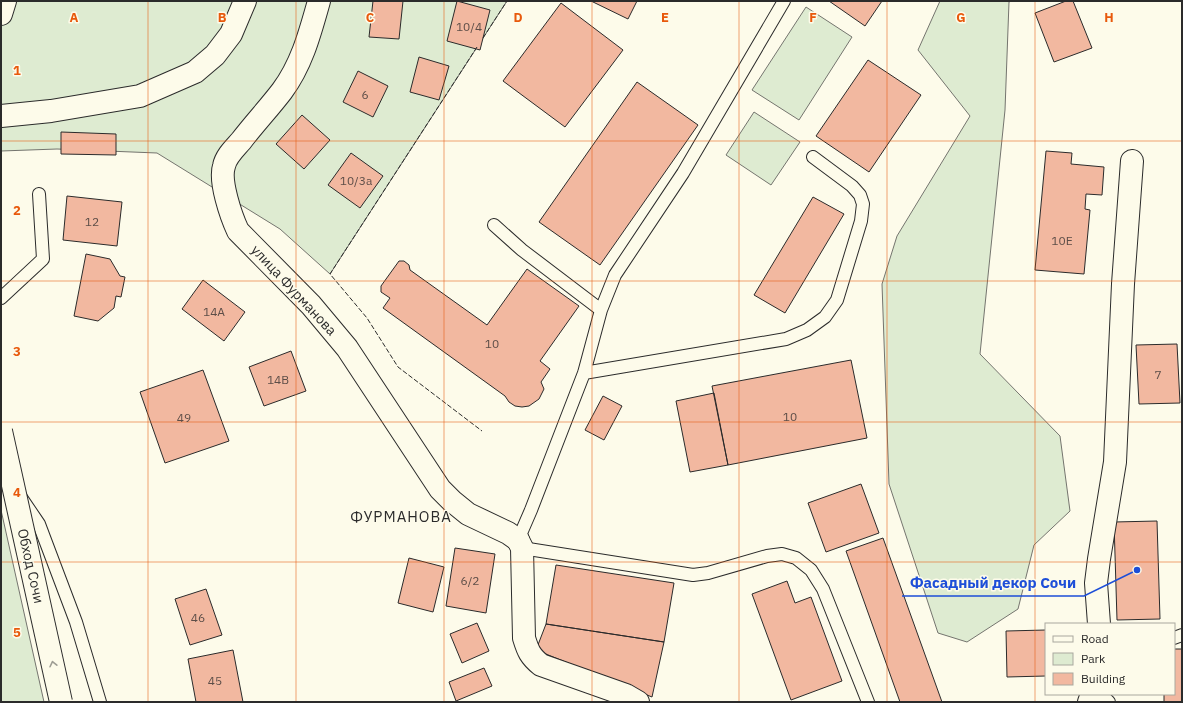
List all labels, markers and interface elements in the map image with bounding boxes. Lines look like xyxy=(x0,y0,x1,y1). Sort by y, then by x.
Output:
text: A xyxy=(70,9,79,26)
text: B xyxy=(218,9,227,26)
text: C xyxy=(366,9,375,26)
text: D xyxy=(513,9,523,26)
text: E xyxy=(661,9,669,26)
text: F xyxy=(809,9,817,26)
text: G xyxy=(956,9,966,26)
text: H xyxy=(1104,9,1114,26)
house number: 10/4 xyxy=(456,19,482,34)
text: 1 xyxy=(13,62,21,79)
house number: 6 xyxy=(361,87,369,102)
house number: 10/3а xyxy=(340,173,373,188)
text: 2 xyxy=(13,202,21,219)
house number: 12 xyxy=(85,214,99,229)
house number: 10Е xyxy=(1051,233,1073,248)
street label: улица Фурманова xyxy=(247,241,341,339)
house number: 14А xyxy=(203,304,225,319)
house number: 10 xyxy=(485,336,499,351)
text: 3 xyxy=(13,343,21,360)
house number: 7 xyxy=(1154,367,1162,382)
house number: 14В xyxy=(267,372,289,387)
house number: 10 xyxy=(783,409,797,424)
house number: 49 xyxy=(177,410,191,425)
text: 4 xyxy=(13,484,21,501)
district label: ФУРМАНОВА xyxy=(350,507,452,526)
street label: Обход Сочи xyxy=(14,527,48,605)
callout: Фасадный декор Сочи xyxy=(902,569,1084,596)
house number: 6/2 xyxy=(461,573,480,588)
text: Фасадный декор Сочи xyxy=(910,573,1076,592)
house number: 46 xyxy=(191,610,205,625)
legend xyxy=(1045,623,1175,695)
text: 5 xyxy=(13,624,21,641)
text: Road xyxy=(1081,631,1109,646)
text: Park xyxy=(1081,651,1106,666)
one-way arrow xyxy=(49,661,57,667)
text: Building xyxy=(1081,671,1126,686)
house number: 45 xyxy=(208,673,222,688)

